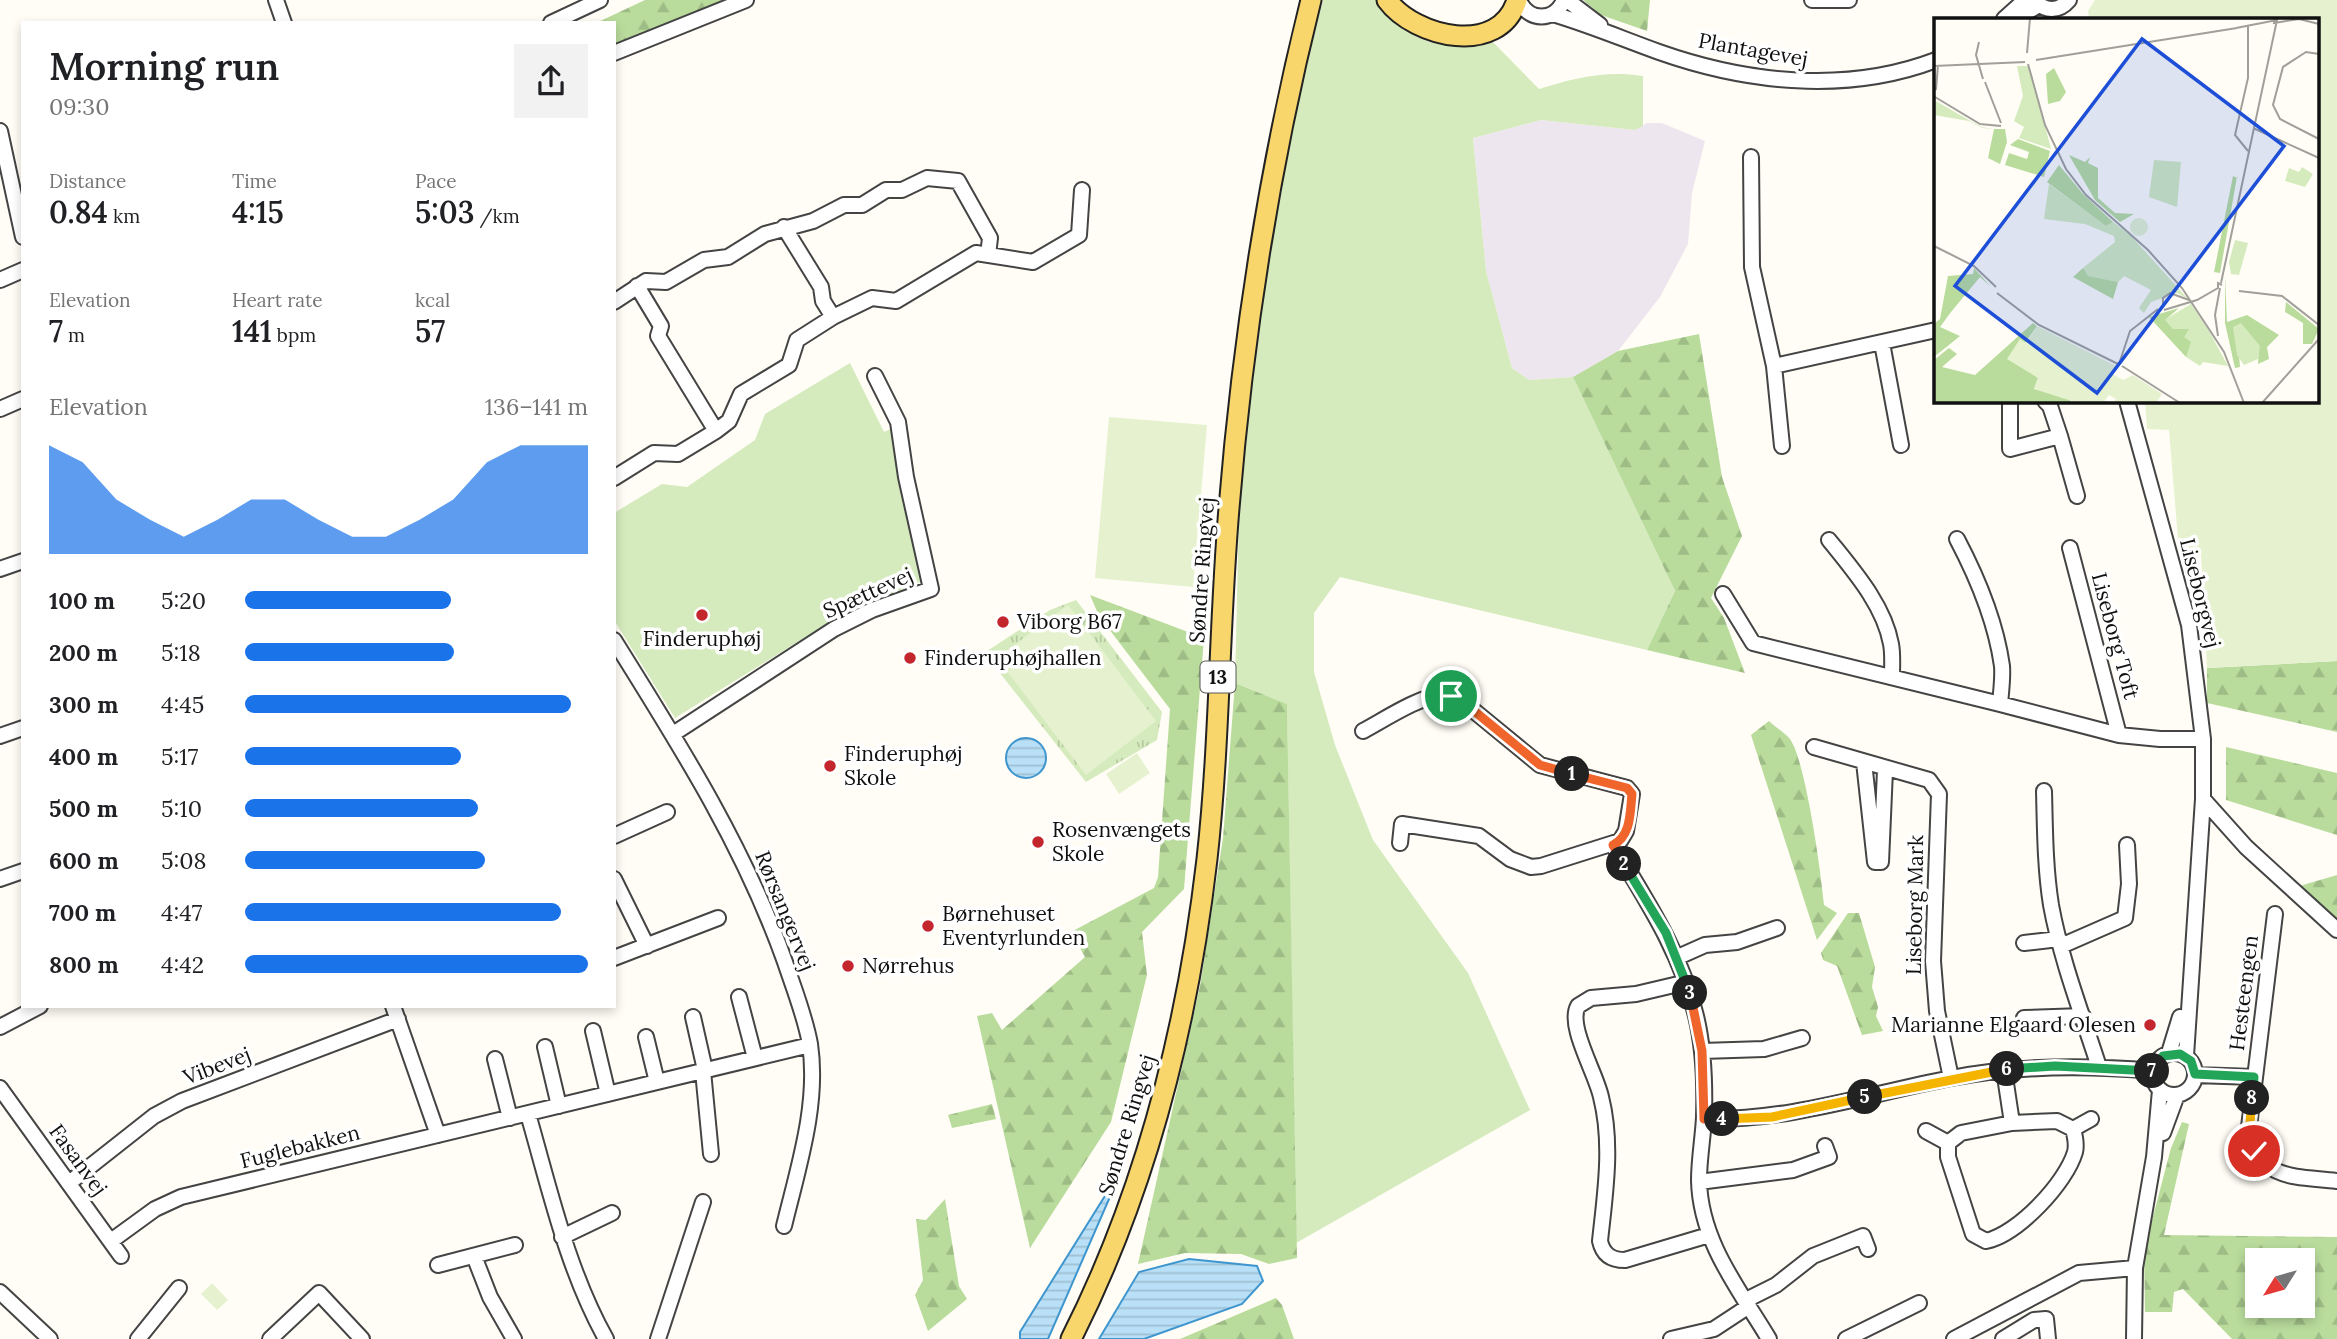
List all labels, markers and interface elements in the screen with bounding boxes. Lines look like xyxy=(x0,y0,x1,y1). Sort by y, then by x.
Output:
inset map xyxy=(1934,18,2320,402)
street label: Plantagevej xyxy=(1696,27,1810,72)
text: Morning run xyxy=(49,42,279,90)
button: share xyxy=(514,44,588,118)
text: 09:30 xyxy=(49,92,109,121)
text: Distance xyxy=(49,169,126,193)
text: Time xyxy=(232,169,277,193)
text: Pace xyxy=(415,169,457,193)
text: 0.84 xyxy=(49,193,108,231)
text: 4:15 xyxy=(232,193,284,231)
text: 5:03 xyxy=(415,193,474,231)
text: km xyxy=(108,204,140,228)
text: /km xyxy=(474,204,520,228)
text: Elevation xyxy=(49,288,131,312)
text: Heart rate xyxy=(232,288,323,312)
text: kcal xyxy=(415,288,450,312)
text: 7 xyxy=(49,312,63,350)
text: 141 xyxy=(232,312,272,350)
text: 57 xyxy=(415,312,445,350)
text: m xyxy=(63,323,85,347)
text: bpm xyxy=(272,323,316,347)
text: Elevation xyxy=(49,392,148,421)
text: 136–141 m xyxy=(485,392,588,421)
street label: Søndre Ringvej xyxy=(1183,496,1220,644)
street label: Liseborgvej xyxy=(2174,535,2227,650)
street label: Spættevej xyxy=(819,561,917,624)
street label: Liseborg Toft xyxy=(2086,570,2146,703)
text: 100 m xyxy=(49,586,115,615)
text: 5:20 xyxy=(161,586,206,615)
marker: Finderuphøj xyxy=(694,607,710,623)
place label: Viborg B67 xyxy=(1016,608,1122,635)
marker: Viborg B67 xyxy=(995,614,1011,630)
place label: Finderuphøj xyxy=(643,625,761,652)
text: 200 m xyxy=(49,638,118,667)
text: 5:18 xyxy=(161,638,201,667)
place label: Finderuphøjhallen xyxy=(924,644,1102,671)
marker: Finderuphøjhallen xyxy=(902,650,918,666)
road number: 13 xyxy=(1200,662,1236,692)
pin xyxy=(1421,666,1481,726)
icon: arrive xyxy=(1432,677,1470,715)
text: 300 m xyxy=(49,690,118,719)
text: 4:45 xyxy=(161,690,204,719)
place label: Finderuphøj Skole xyxy=(844,740,963,791)
text: 400 m xyxy=(49,742,118,771)
text: 5:17 xyxy=(161,742,198,771)
pin: 1 xyxy=(1554,756,1590,792)
marker: Finderuphøj Skole xyxy=(822,758,838,774)
text: 1 xyxy=(1568,761,1575,785)
text: 500 m xyxy=(49,794,118,823)
text: 5:10 xyxy=(161,794,202,823)
place label: Rosenvængets Skole xyxy=(1052,816,1191,867)
marker: Rosenvængets Skole xyxy=(1030,834,1046,850)
street label: Liseborg Mark xyxy=(1900,834,1929,975)
text: 600 m xyxy=(49,846,119,875)
text: 5:08 xyxy=(161,846,207,875)
pin: 2 xyxy=(1606,846,1642,882)
street label: Rørsangervej xyxy=(749,847,822,975)
text: 2 xyxy=(1618,851,1629,875)
text: 700 m xyxy=(49,898,116,927)
text: 4:47 xyxy=(161,898,202,927)
place label: Børnehuset Eventyrlunden xyxy=(942,900,1086,951)
marker: Børnehuset Eventyrlunden xyxy=(920,918,936,934)
street label: Hesteengen xyxy=(2223,933,2264,1052)
text: 800 m xyxy=(49,950,119,979)
text: 4:42 xyxy=(161,950,204,979)
place label: Nørrehus xyxy=(862,952,954,979)
marker: Nørrehus xyxy=(840,958,856,974)
pin: 3 xyxy=(1672,976,1708,1010)
text: 3 xyxy=(1684,980,1695,1004)
place label: Marianne Elgaard Olesen xyxy=(1891,1011,2136,1038)
marker: Marianne Elgaard Olesen xyxy=(2142,1017,2158,1033)
street label: Vibevej xyxy=(178,1040,254,1091)
street label: Søndre Ringvej xyxy=(1092,1051,1161,1199)
pin: 6 xyxy=(1990,1052,2024,1086)
pin: 7 xyxy=(2134,1054,2170,1088)
text: 6 xyxy=(2001,1056,2012,1080)
text: 7 xyxy=(2147,1058,2156,1082)
pin: 5 xyxy=(1848,1080,1882,1114)
pin: 8 xyxy=(2234,1080,2270,1116)
text: 5 xyxy=(1859,1084,1870,1108)
text: 8 xyxy=(2246,1085,2257,1109)
pin: 4 xyxy=(1704,1102,1740,1136)
text: 4 xyxy=(1716,1106,1727,1130)
street label: Fasanvej xyxy=(43,1119,113,1201)
street label: Fuglebakken xyxy=(237,1119,363,1174)
pin xyxy=(2224,1121,2284,1181)
icon: check xyxy=(2235,1132,2273,1170)
north arrow xyxy=(2245,1248,2315,1318)
map controls xyxy=(2245,1248,2315,1318)

